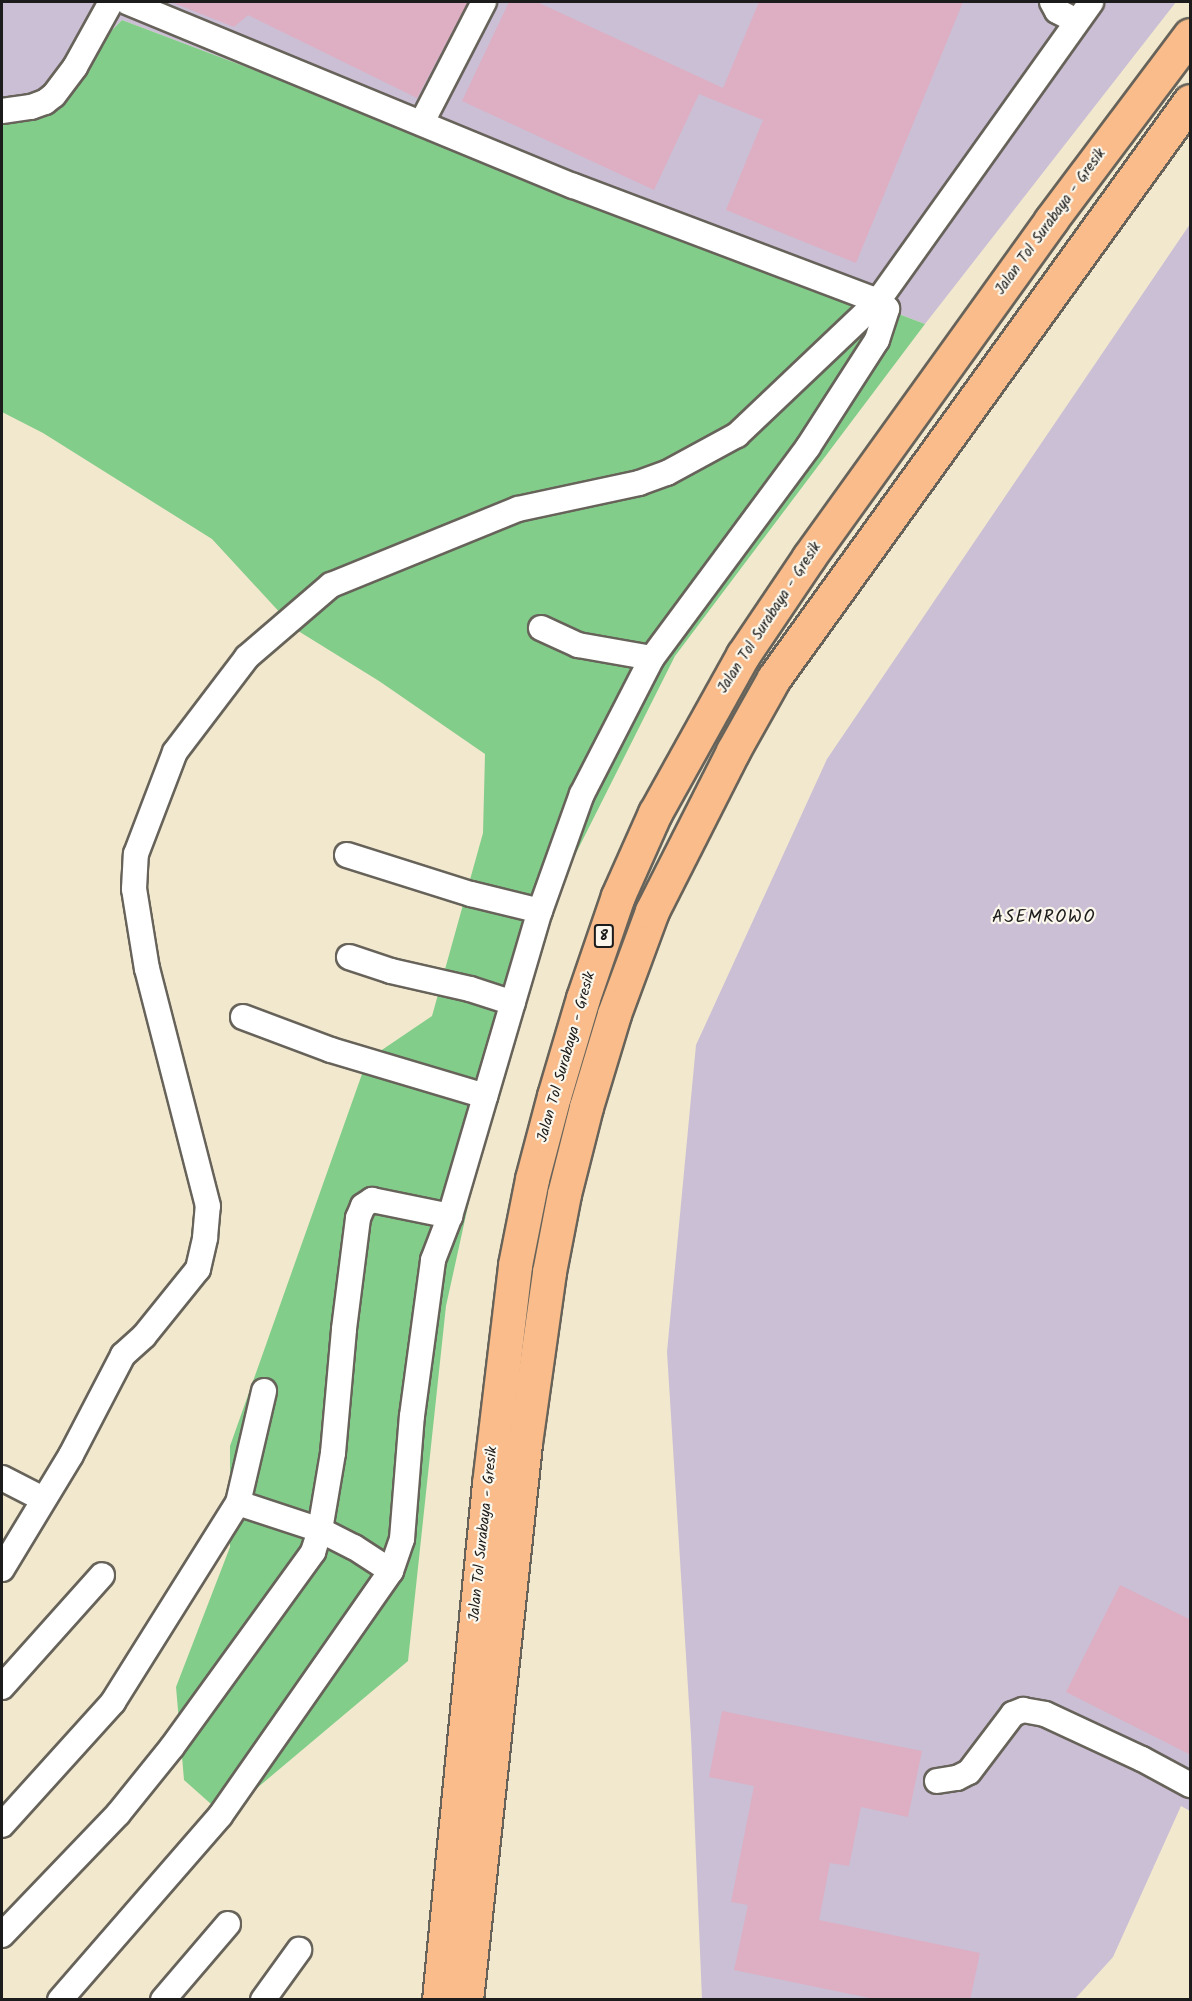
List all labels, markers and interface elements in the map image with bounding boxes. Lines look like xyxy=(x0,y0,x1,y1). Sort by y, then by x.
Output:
street label: Jalan Tol Surabaya - Gresik xyxy=(992,145,1110,299)
street label: Jalan Tol Surabaya - Gresik xyxy=(714,539,826,697)
district label: ASEMROWO xyxy=(992,907,1096,929)
road number: 8 xyxy=(594,925,614,947)
street label: Jalan Tol Surabaya - Gresik xyxy=(534,970,600,1144)
street label: Jalan Tol Surabaya - Gresik xyxy=(466,1445,502,1623)

